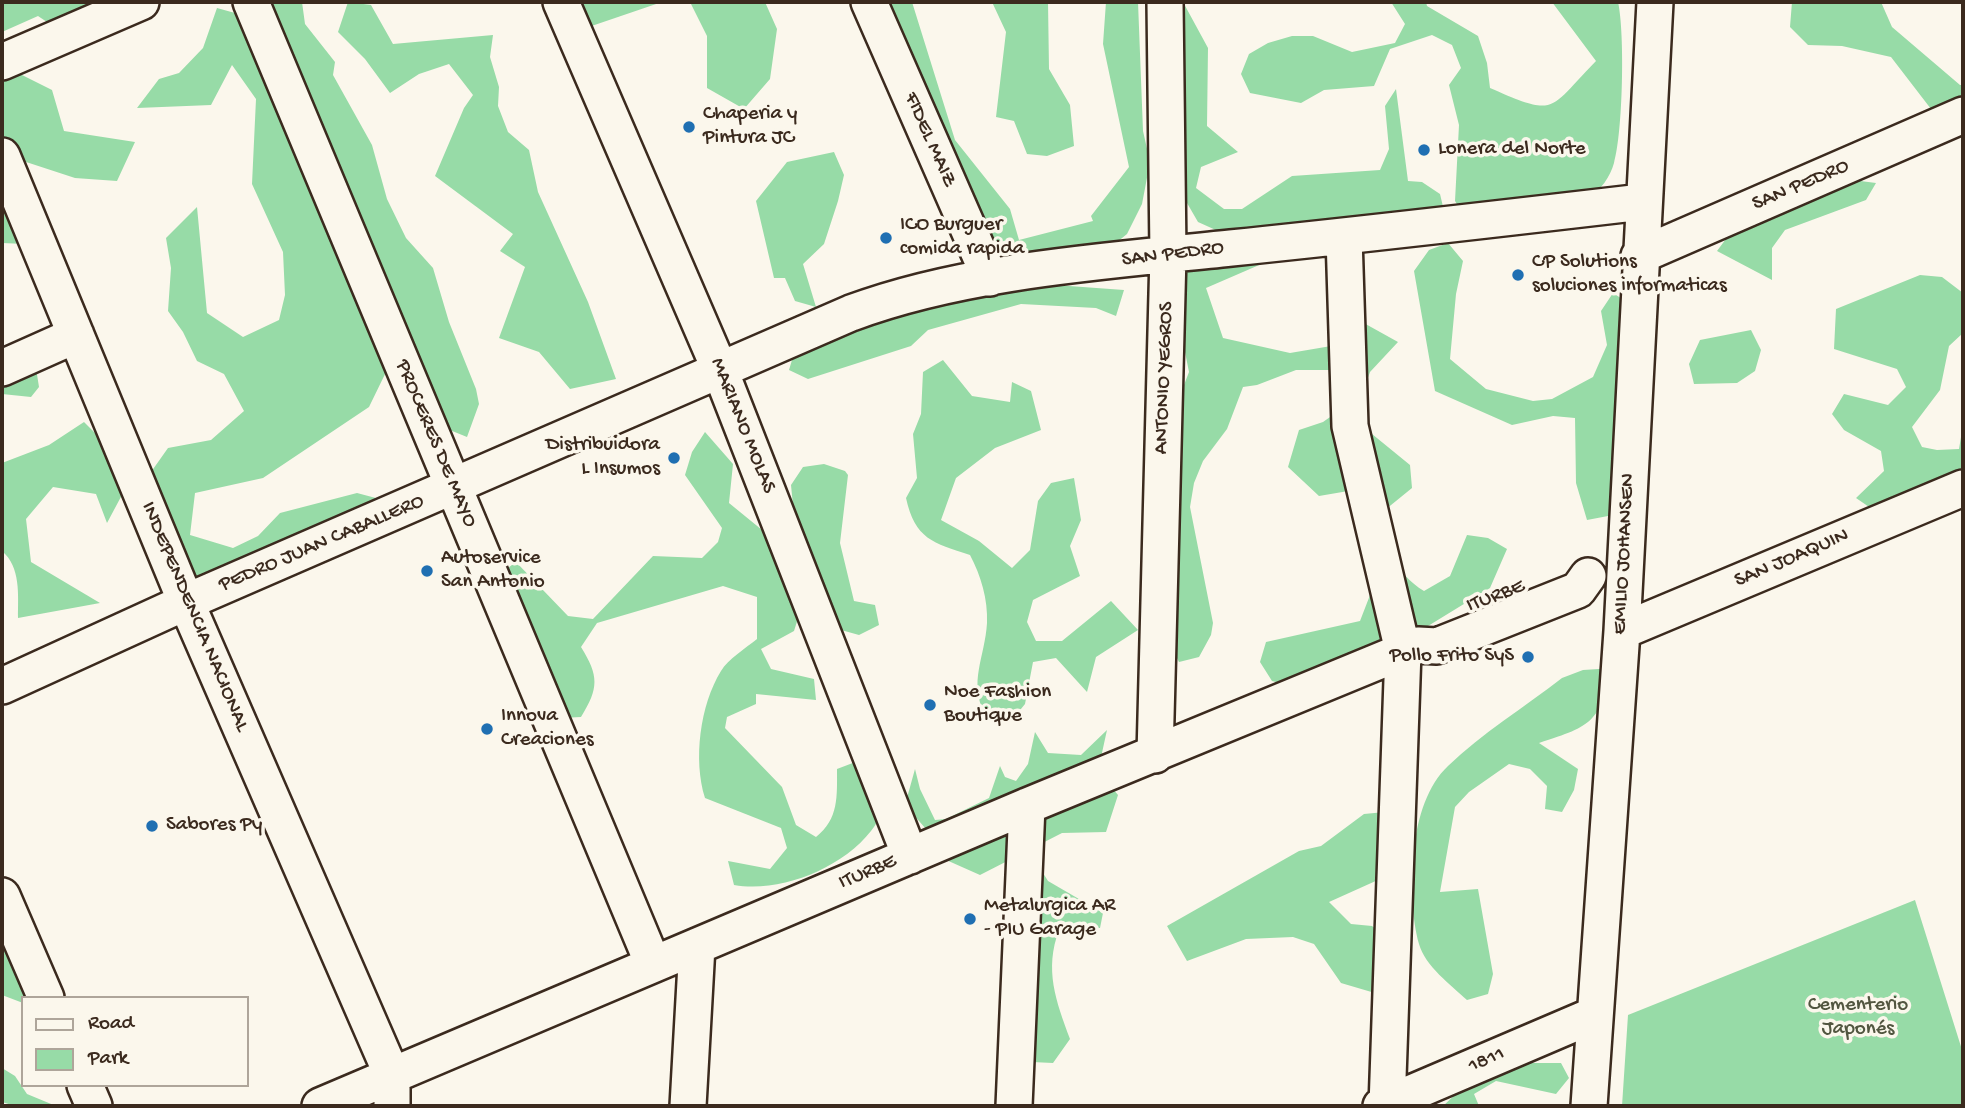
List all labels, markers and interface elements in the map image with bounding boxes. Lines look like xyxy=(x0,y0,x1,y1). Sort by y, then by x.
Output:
street label: FIDEL MAIZ xyxy=(897,89,961,191)
place label: Chaperia y Pintura JC xyxy=(703,102,797,152)
marker: Chaperia y Pintura JC xyxy=(681,119,697,135)
place label: Lonera del Norte xyxy=(1438,137,1586,163)
marker: Lonera del Norte xyxy=(1416,142,1432,158)
street label: SAN PEDRO xyxy=(1749,154,1853,218)
place label: ICO Burguer comida rapida xyxy=(900,213,1024,263)
marker: ICO Burguer comida rapida xyxy=(878,230,894,246)
street label: SAN PEDRO xyxy=(1120,236,1226,274)
place label: CP Solutions soluciones informaticas xyxy=(1532,250,1727,300)
marker: CP Solutions soluciones informaticas xyxy=(1510,267,1526,283)
street label: ANTONIO YEGROS xyxy=(1150,301,1180,455)
street label: MARIANO MOLAS xyxy=(703,355,781,497)
street label: PROCERES DE MAYO xyxy=(388,356,482,532)
place label: Distribuidora L Insumos xyxy=(546,433,660,483)
marker: Distribuidora L Insumos xyxy=(666,450,682,466)
street label: EMILIO JOHANSEN xyxy=(1608,473,1642,635)
street label: PEDRO JUAN CABALLERO xyxy=(216,489,428,599)
street label: INDEPENDENCIA NACIONAL xyxy=(134,498,254,736)
street label: SAN JOAQUIN xyxy=(1731,524,1853,594)
place label: Autoservice San Antonio xyxy=(441,546,545,596)
marker: Autoservice San Antonio xyxy=(419,563,435,579)
street label: ITURBE xyxy=(1463,574,1529,620)
place label: Pollo Frito SyS xyxy=(1389,644,1514,670)
marker: Pollo Frito SyS xyxy=(1520,649,1536,665)
place label: Noe Fashion Boutique xyxy=(944,680,1051,730)
marker: Noe Fashion Boutique xyxy=(922,697,938,713)
place label: Innova Creaciones xyxy=(501,704,593,754)
marker: Innova Creaciones xyxy=(479,721,495,737)
place label: Sabores Py xyxy=(166,813,262,839)
marker: Sabores Py xyxy=(144,818,160,834)
street label: ITURBE xyxy=(835,850,901,896)
place label: Metalurgica AR - PIU Garage xyxy=(984,894,1115,944)
marker: Metalurgica AR - PIU Garage xyxy=(962,911,978,927)
park label: Cementerio Japonés xyxy=(1808,993,1908,1043)
legend xyxy=(21,996,248,1087)
text: Road xyxy=(88,1012,134,1037)
street label: 1811 xyxy=(1465,1042,1509,1080)
text: Park xyxy=(88,1047,128,1072)

